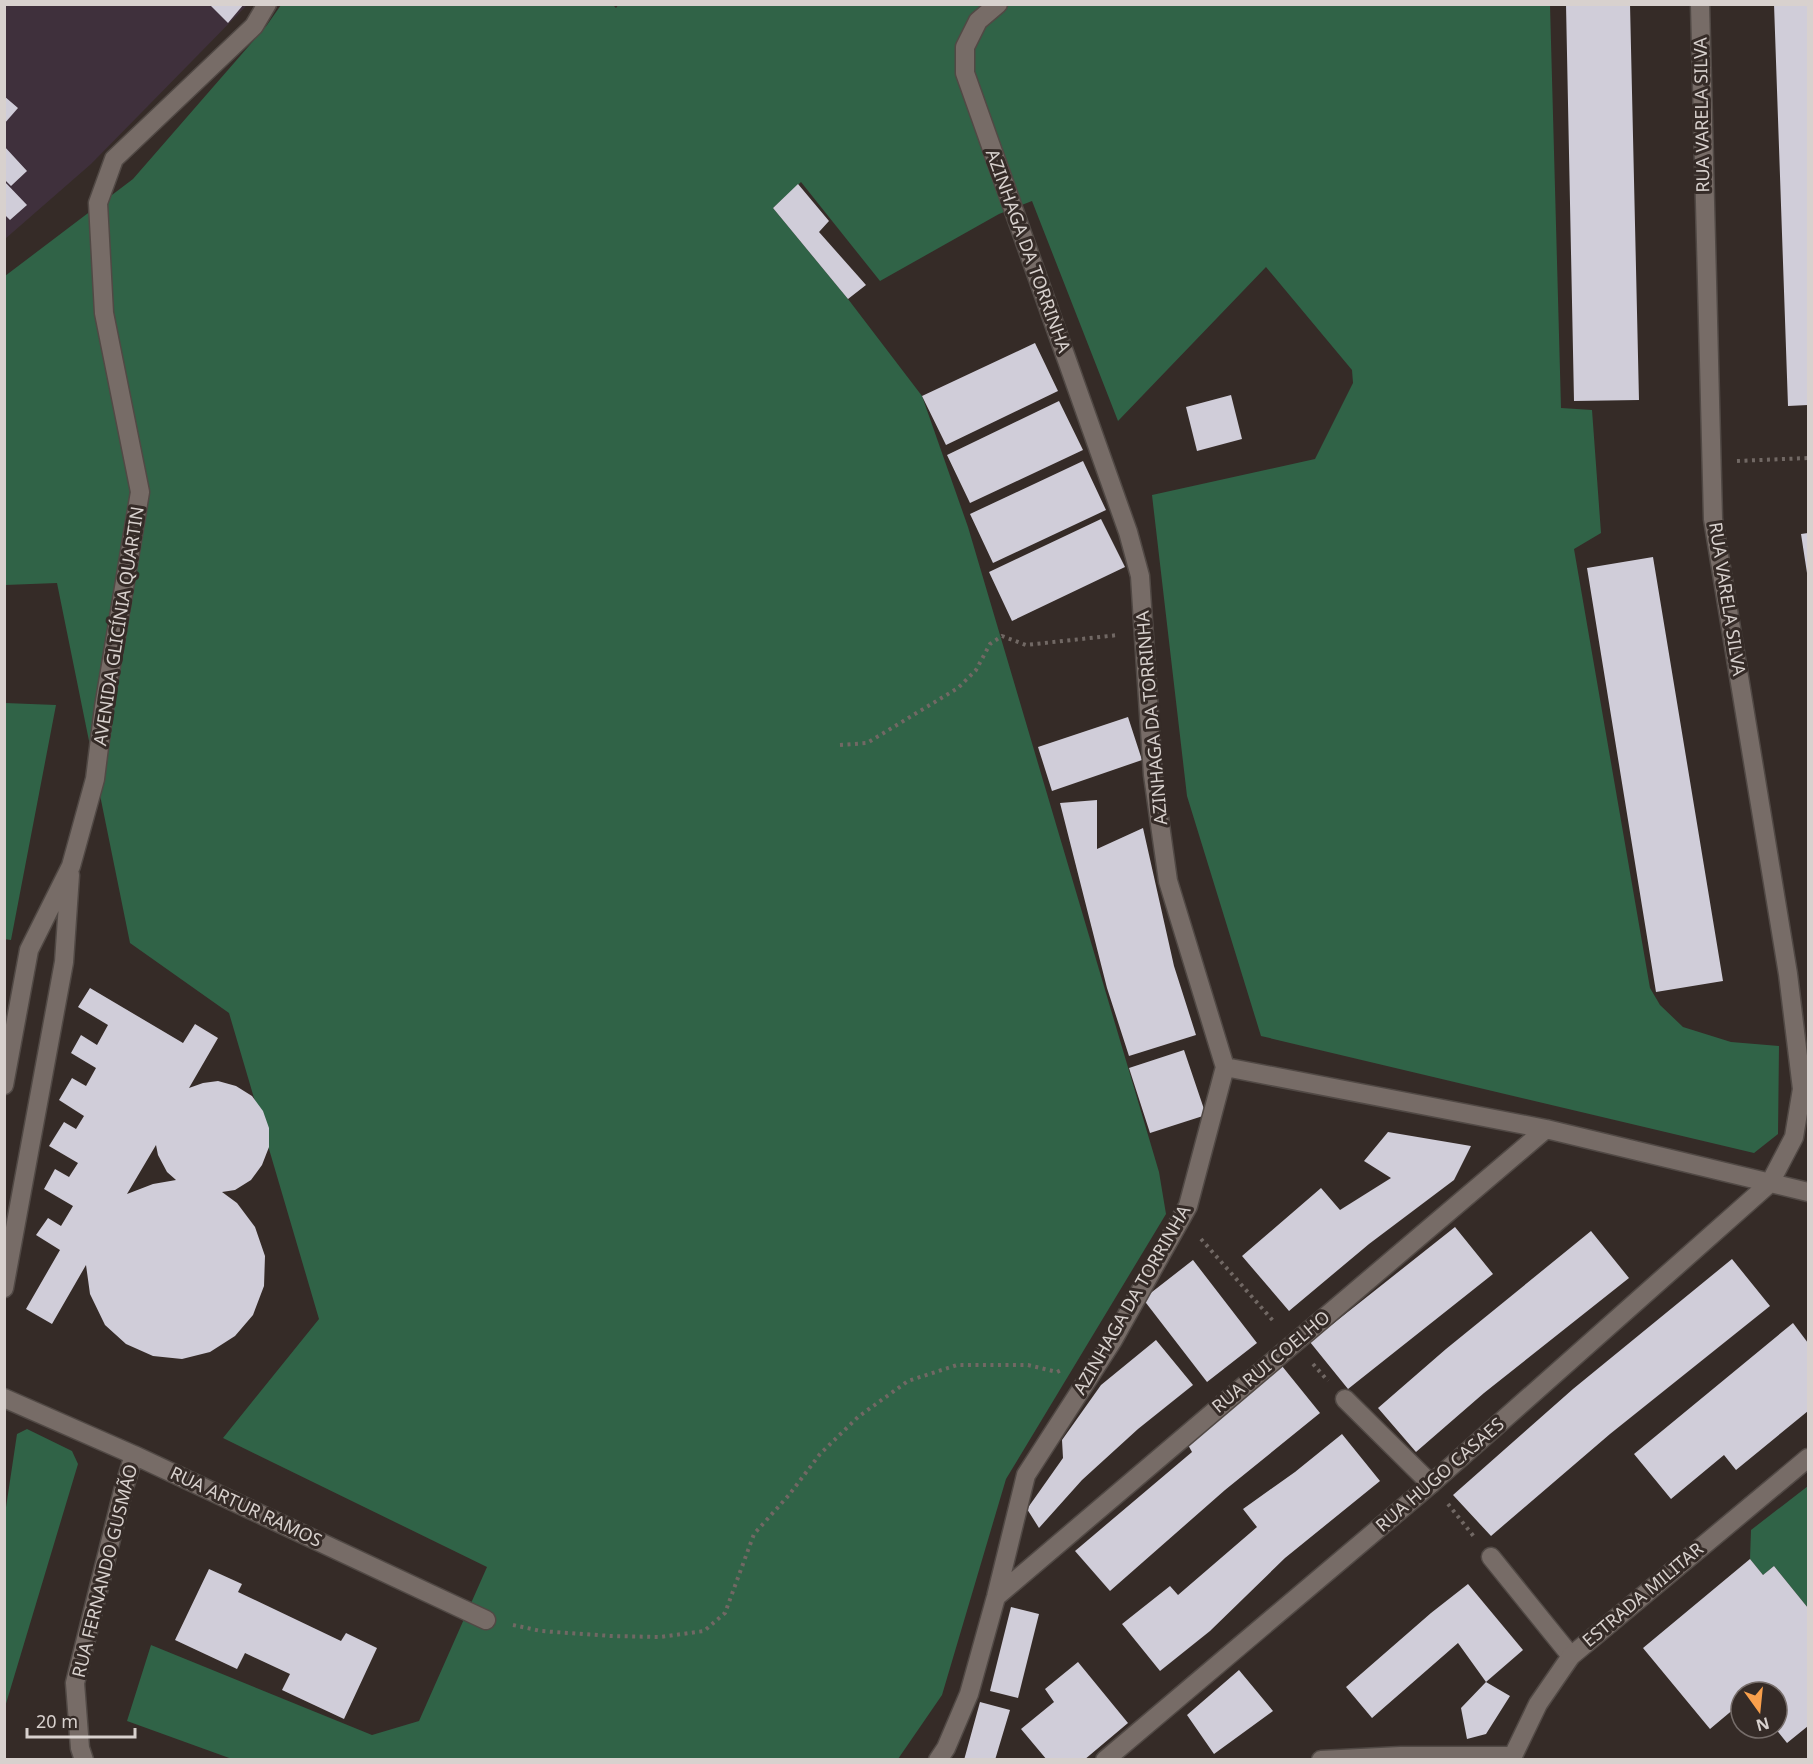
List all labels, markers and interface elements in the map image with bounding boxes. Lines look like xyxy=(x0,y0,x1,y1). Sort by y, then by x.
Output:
street label: RUA VARELA SILVA xyxy=(1688,37,1714,193)
street label: AZINHAGA DA TORRINHA xyxy=(981,146,1077,356)
street label: AVENIDA GLICÍNIA QUARTIN xyxy=(87,504,149,747)
street label: RUA VARELA SILVA xyxy=(1704,520,1752,678)
street label: AZINHAGA DA TORRINHA xyxy=(1130,609,1172,826)
street label: AZINHAGA DA TORRINHA xyxy=(1067,1200,1196,1399)
street label: RUA RUI COELHO xyxy=(1206,1305,1335,1418)
street label: RUA HUGO CASAES xyxy=(1370,1412,1509,1537)
street label: RUA ARTUR RAMOS xyxy=(167,1460,326,1552)
street label: RUA FERNANDO GUSMÃO xyxy=(66,1461,142,1680)
street label: ESTRADA MILITAR xyxy=(1577,1537,1708,1652)
north arrow xyxy=(1729,1680,1789,1740)
scale bar xyxy=(27,1701,135,1739)
text: 20 m xyxy=(36,1709,78,1733)
text: N xyxy=(1754,1712,1772,1737)

